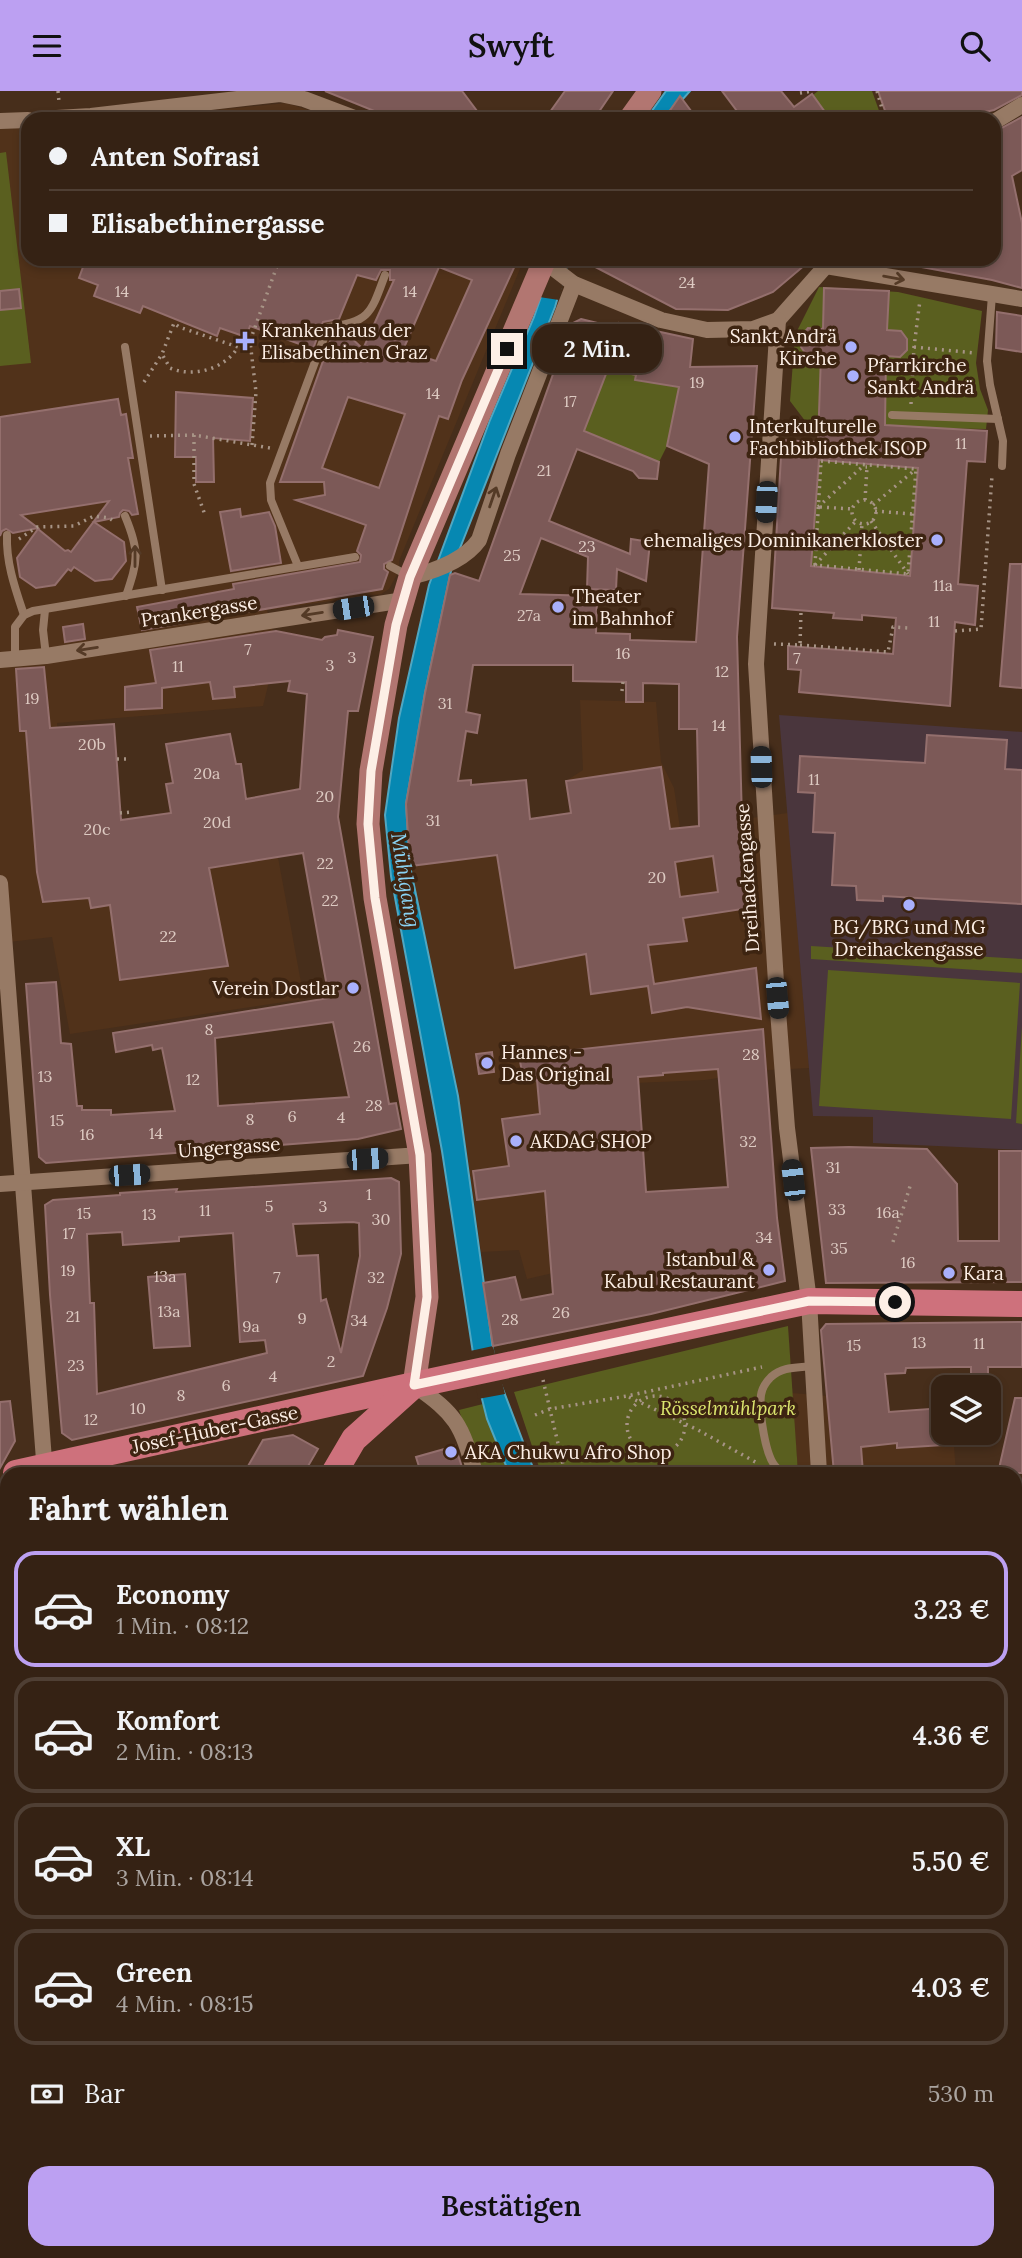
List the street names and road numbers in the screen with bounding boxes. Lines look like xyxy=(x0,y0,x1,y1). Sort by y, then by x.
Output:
street label: Prankergasse xyxy=(139,590,259,632)
street label: Dreihackengasse xyxy=(730,803,764,953)
street label: Ungergasse xyxy=(177,1131,281,1163)
street label: Josef-Huber-Gasse xyxy=(129,1400,300,1459)

